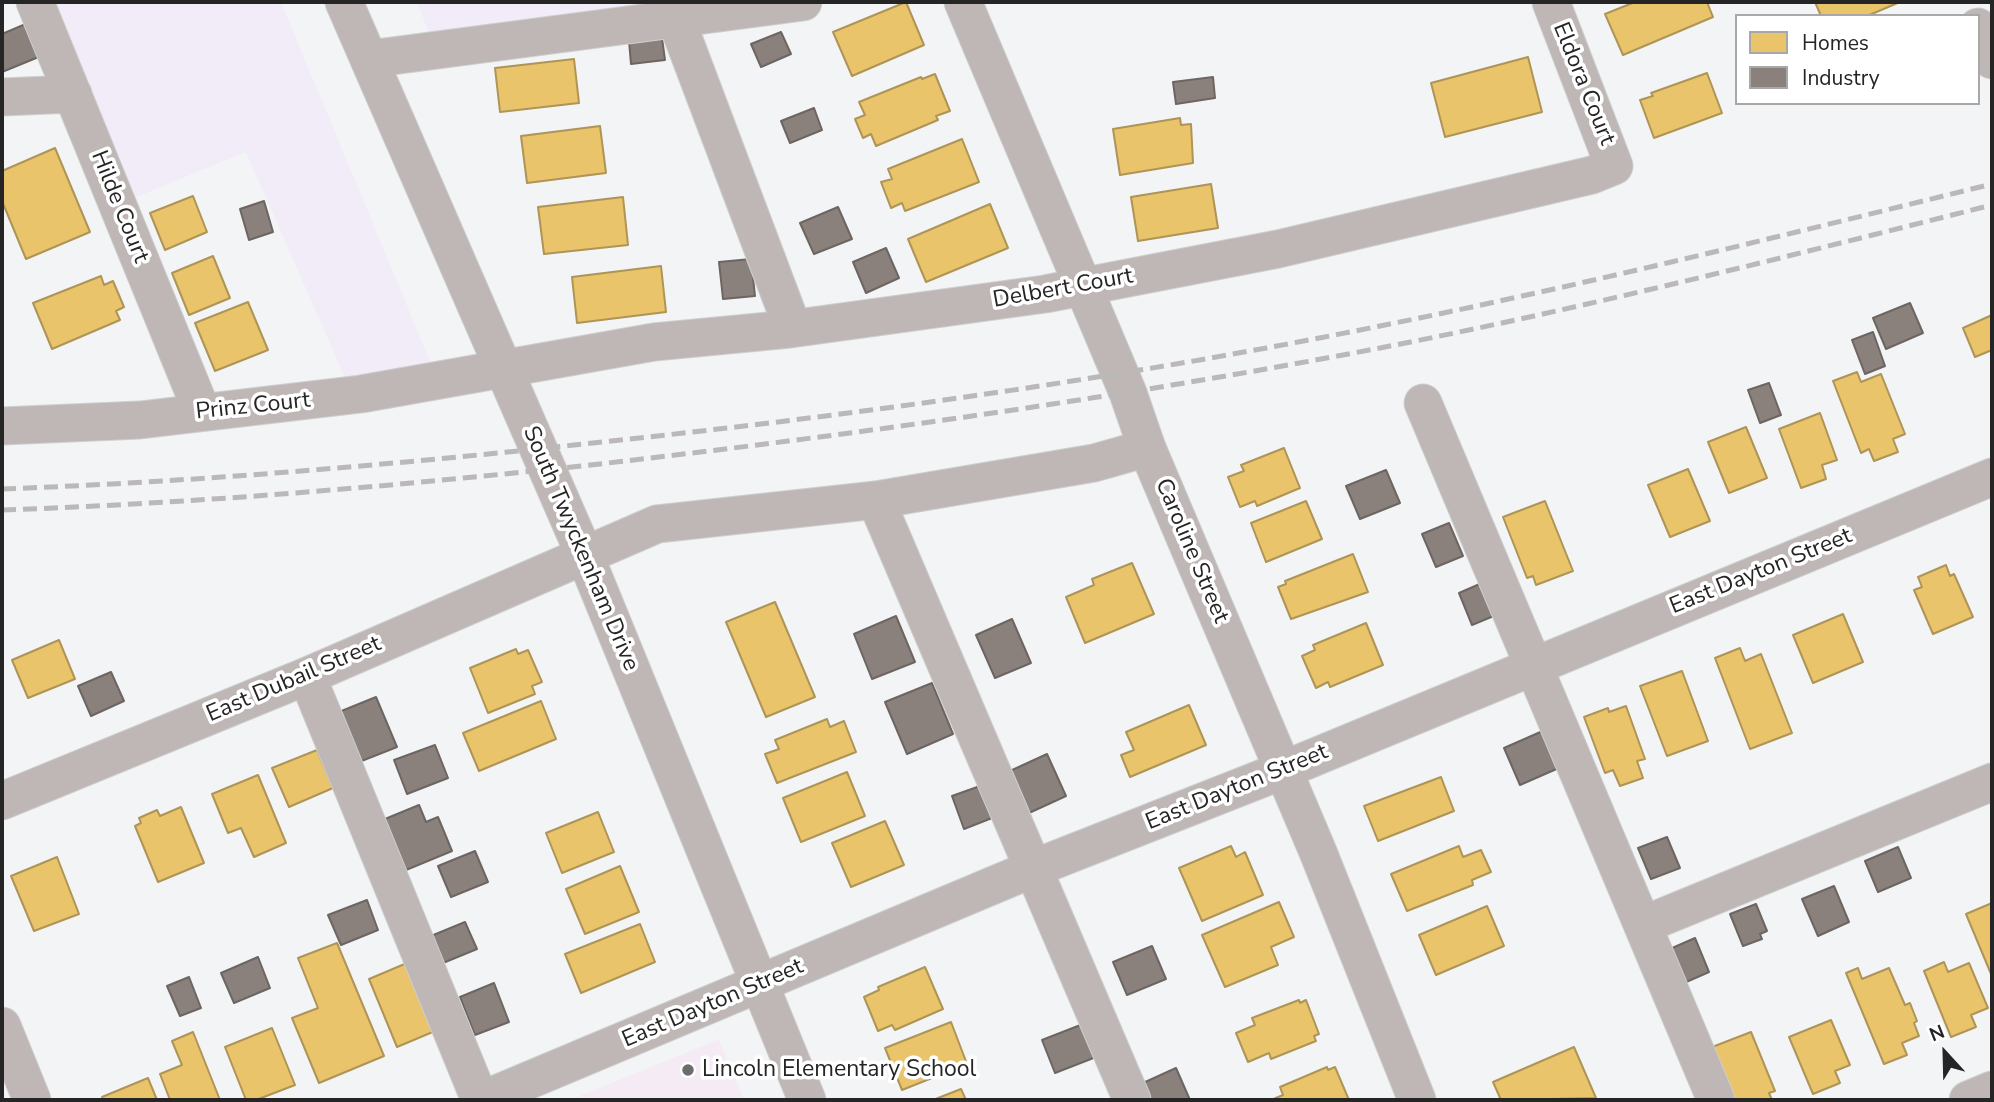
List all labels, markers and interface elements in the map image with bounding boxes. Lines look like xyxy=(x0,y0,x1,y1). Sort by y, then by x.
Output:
legend xyxy=(1735,14,1980,105)
street label: Eldora Court xyxy=(1546,19,1620,149)
text: Homes xyxy=(1802,29,1869,57)
text: Industry xyxy=(1802,64,1880,92)
street label: Hilde Court xyxy=(84,147,154,267)
street label: Delbert Court xyxy=(991,263,1135,315)
street label: Prinz Court xyxy=(194,387,312,427)
street label: South Twyckenham Drive xyxy=(516,422,644,676)
street label: Caroline Street xyxy=(1148,475,1234,627)
street label: East Dayton Street xyxy=(1666,523,1856,621)
street label: East Dubail Street xyxy=(203,631,385,729)
street label: East Dayton Street xyxy=(1142,739,1332,837)
street label: East Dayton Street xyxy=(618,953,808,1055)
north arrow xyxy=(1910,1018,1980,1088)
text: N xyxy=(1926,1019,1949,1048)
place label: Lincoln Elementary School xyxy=(702,1056,976,1084)
marker: Lincoln Elementary School xyxy=(680,1062,696,1078)

